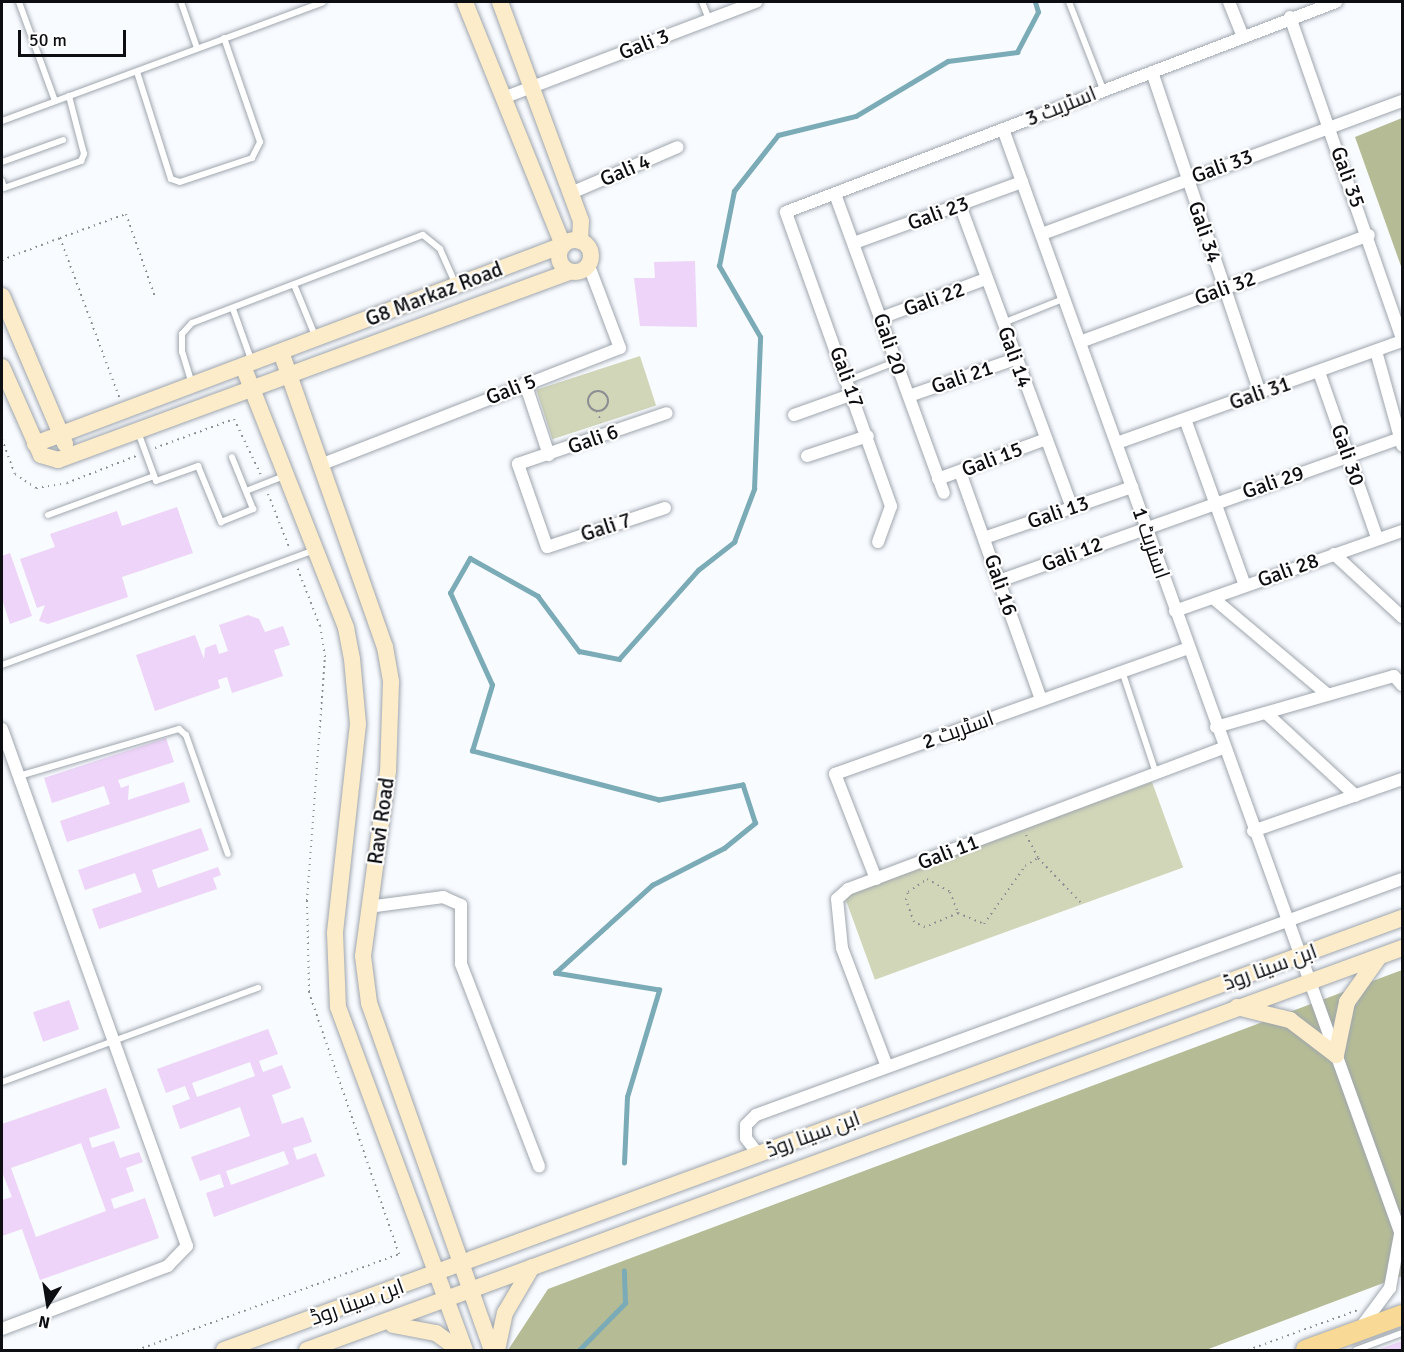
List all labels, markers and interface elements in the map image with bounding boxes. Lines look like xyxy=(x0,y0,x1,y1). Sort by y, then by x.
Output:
scale bar xyxy=(21,18,129,56)
street label: Gali 3 xyxy=(615,23,673,65)
text: 50 m xyxy=(29,29,67,51)
street label: اسٹریٹ 3 xyxy=(1022,80,1100,132)
street label: Gali 33 xyxy=(1188,143,1256,189)
street label: Gali 35 xyxy=(1325,143,1371,211)
street label: Gali 4 xyxy=(596,148,654,192)
street label: Gali 23 xyxy=(904,190,972,236)
street label: Gali 34 xyxy=(1183,198,1227,266)
street label: G8 Markaz Road xyxy=(362,256,506,332)
street label: Gali 32 xyxy=(1191,265,1259,311)
street label: Gali 22 xyxy=(900,276,968,322)
street label: Gali 20 xyxy=(868,310,912,378)
street label: Gali 14 xyxy=(992,323,1038,391)
street label: Gali 17 xyxy=(824,343,870,411)
street label: Gali 21 xyxy=(928,355,996,399)
street label: Gali 5 xyxy=(482,368,540,410)
street label: Gali 31 xyxy=(1226,371,1294,415)
street label: Gali 6 xyxy=(564,419,622,459)
street label: Gali 30 xyxy=(1326,421,1370,489)
street label: Gali 15 xyxy=(958,436,1026,482)
street label: Gali 29 xyxy=(1239,460,1307,504)
street label: Gali 13 xyxy=(1024,490,1092,534)
street label: اسٹریٹ 1 xyxy=(1127,504,1175,582)
street label: Gali 7 xyxy=(577,507,635,547)
street label: Gali 12 xyxy=(1038,531,1106,577)
street label: Gali 28 xyxy=(1254,547,1322,593)
street label: Gali 16 xyxy=(979,551,1023,619)
street label: اسٹریٹ 2 xyxy=(919,705,997,755)
street label: Ravi Road xyxy=(362,776,400,866)
street label: Gali 11 xyxy=(914,829,982,875)
street label: ابن سینا روڈ xyxy=(1220,938,1320,996)
street label: ابن سینا روڈ xyxy=(763,1105,863,1163)
street label: ابن سینا روڈ xyxy=(307,1273,407,1331)
north arrow xyxy=(18,1274,78,1334)
text: N xyxy=(37,1311,52,1333)

